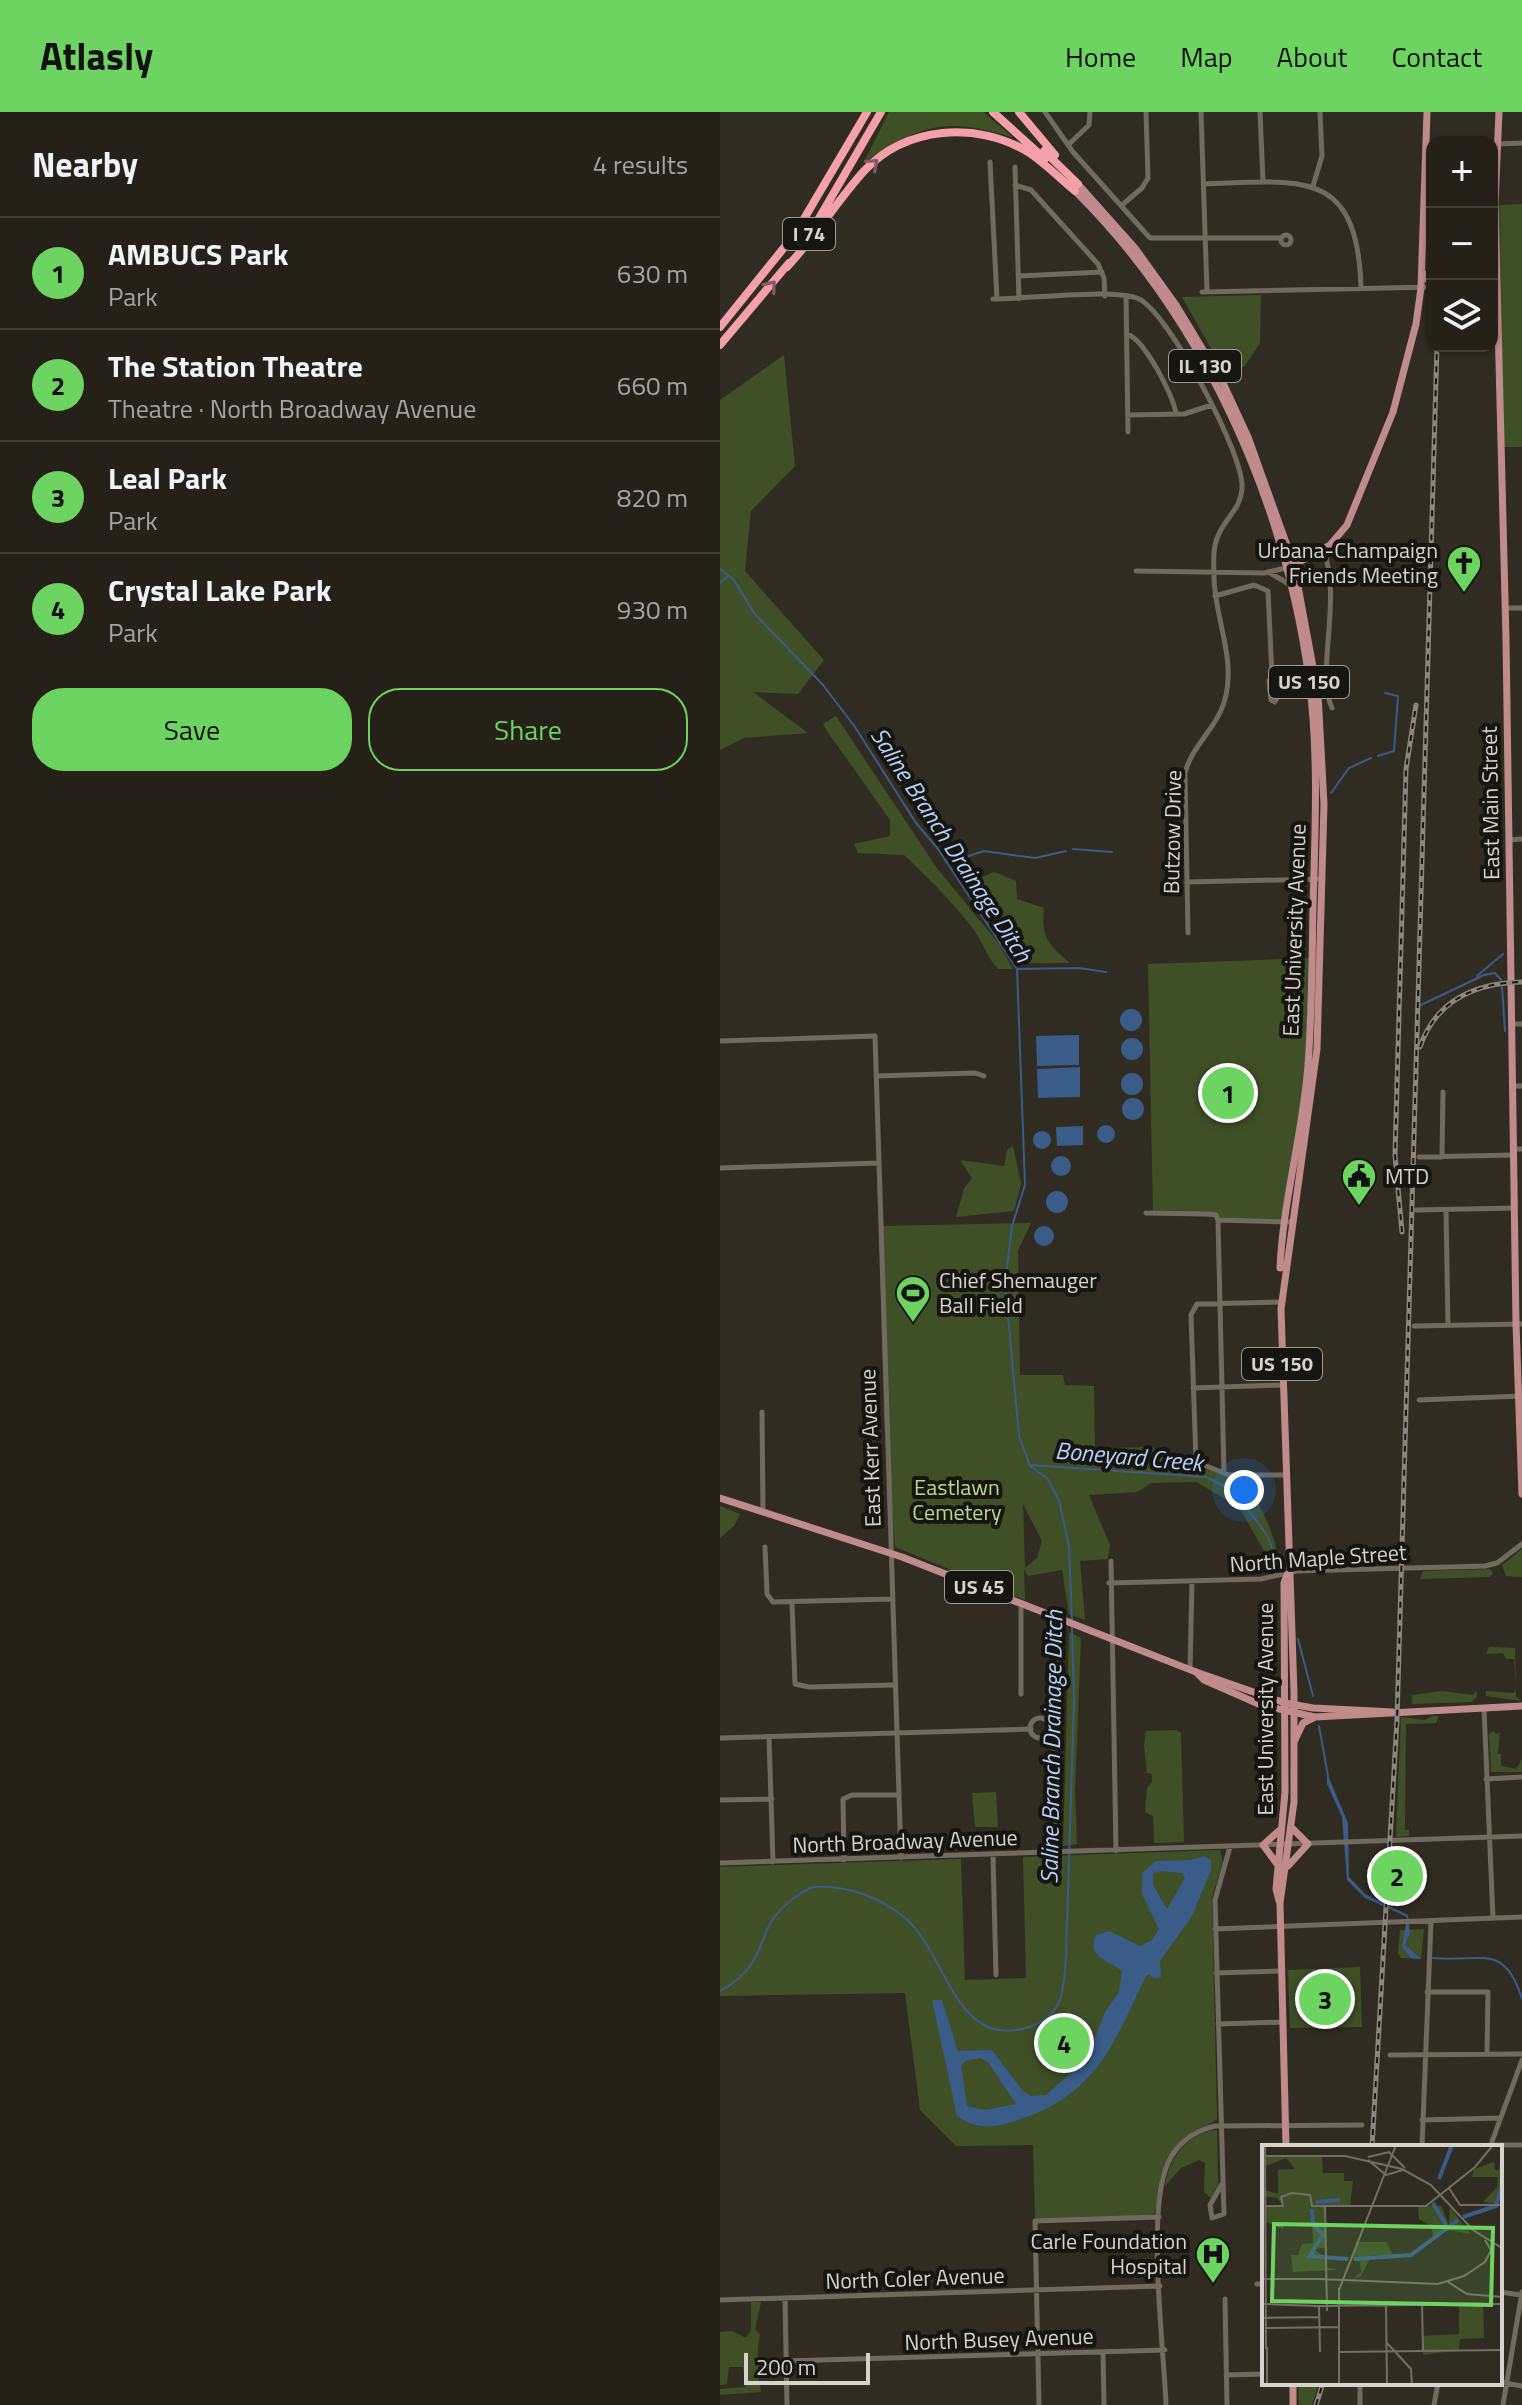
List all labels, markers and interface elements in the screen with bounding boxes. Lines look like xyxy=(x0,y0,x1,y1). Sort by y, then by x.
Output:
text: Atlasly xyxy=(40,27,153,85)
text: Home xyxy=(1065,35,1136,78)
text: Map xyxy=(1180,35,1233,78)
text: About xyxy=(1277,35,1347,78)
text: Contact xyxy=(1391,35,1482,78)
map controls xyxy=(1426,136,1498,352)
button: + xyxy=(1426,136,1498,208)
text: Nearby xyxy=(32,138,138,190)
text: 4 results xyxy=(593,145,688,184)
one-way arrow xyxy=(863,159,878,174)
button: − xyxy=(1426,208,1498,280)
road number: I 74 xyxy=(783,218,835,250)
text: AMBUCS Park xyxy=(108,231,288,277)
text: 1 xyxy=(51,254,65,293)
text: 630 m xyxy=(617,254,688,293)
text: Park xyxy=(108,277,158,316)
button: layers xyxy=(1426,280,1498,352)
one-way arrow xyxy=(761,281,776,295)
text: The Station Theatre xyxy=(108,343,363,389)
road number: IL 130 xyxy=(1169,350,1241,382)
text: 2 xyxy=(51,366,65,405)
text: 660 m xyxy=(617,366,688,405)
text: Theatre · North Broadway Avenue xyxy=(108,389,476,428)
text: Leal Park xyxy=(108,455,227,501)
text: 3 xyxy=(51,478,65,517)
text: 820 m xyxy=(617,478,688,517)
text: Park xyxy=(108,501,158,540)
place label: Urbana-Champaign Friends Meeting xyxy=(1257,533,1438,592)
church icon: Urbana-Champaign Friends Meeting xyxy=(1445,544,1483,594)
text: Crystal Lake Park xyxy=(108,567,331,613)
text: 4 xyxy=(51,590,65,629)
text: 930 m xyxy=(617,590,688,629)
text: Park xyxy=(108,613,158,652)
road number: US 150 xyxy=(1269,666,1349,698)
button: Save xyxy=(32,688,352,771)
button: Share xyxy=(368,688,688,771)
water label: Saline Branch Drainage Ditch xyxy=(862,720,1042,970)
street label: East Main Street xyxy=(1472,726,1508,880)
street label: Butzow Drive xyxy=(1154,770,1190,894)
street label: East University Avenue xyxy=(1273,823,1315,1037)
pin: 1 xyxy=(1202,1063,1254,1123)
public building icon: MTD xyxy=(1340,1157,1378,1207)
place label: MTD xyxy=(1385,1159,1429,1193)
place label: Chief Shemauger Ball Field xyxy=(939,1263,1097,1322)
sports icon: Chief Shemauger Ball Field xyxy=(894,1274,932,1324)
road number: US 150 xyxy=(1242,1348,1322,1380)
street label: East Kerr Avenue xyxy=(850,1368,890,1528)
water label: Boneyard Creek xyxy=(1054,1432,1208,1481)
park label: Eastlawn Cemetery xyxy=(912,1470,1002,1529)
your location xyxy=(1224,1470,1264,1510)
street label: North Maple Street xyxy=(1228,1535,1408,1581)
road number: US 45 xyxy=(945,1571,1013,1603)
street label: East University Avenue xyxy=(1248,1603,1282,1815)
water label: Saline Branch Drainage Ditch xyxy=(1031,1609,1071,1884)
street label: North Broadway Avenue xyxy=(792,1820,1018,1862)
pin: 2 xyxy=(1371,1846,1423,1906)
pin: 3 xyxy=(1299,1969,1351,2029)
pin: 4 xyxy=(1038,2013,1090,2073)
inset map xyxy=(1262,2145,1502,2385)
place label: Carle Foundation Hospital xyxy=(1030,2224,1187,2283)
hospital icon: Carle Foundation Hospital xyxy=(1194,2235,1232,2285)
street label: North Coler Avenue xyxy=(825,2258,1005,2298)
street label: North Busey Avenue xyxy=(904,2319,1094,2359)
scale bar xyxy=(744,2349,870,2385)
text: 200 m xyxy=(756,2350,816,2384)

